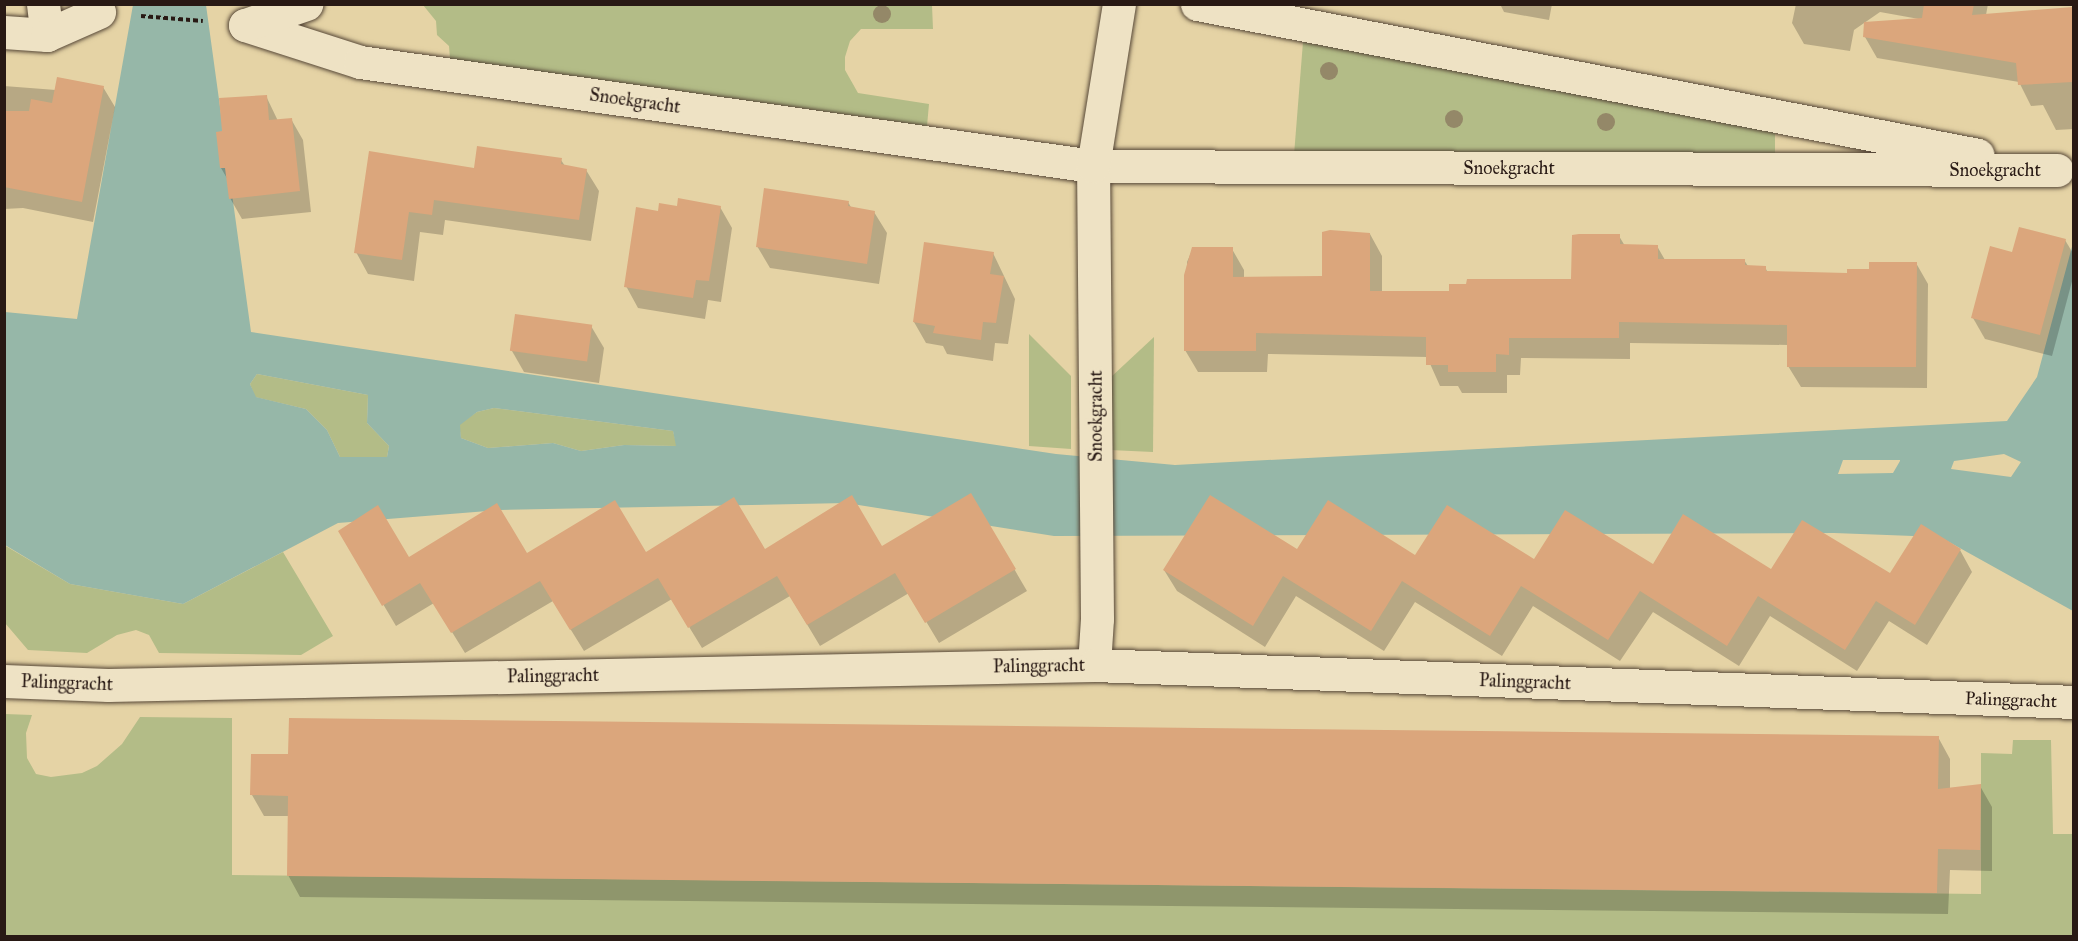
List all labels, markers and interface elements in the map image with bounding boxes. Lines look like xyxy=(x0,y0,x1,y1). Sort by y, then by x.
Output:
street label: Snoekgracht xyxy=(588,84,682,118)
street label: Snoekgracht xyxy=(1463,157,1555,179)
street label: Snoekgracht xyxy=(1949,159,2041,181)
street label: Snoekgracht xyxy=(1085,370,1107,462)
street label: Palinggracht xyxy=(993,654,1085,678)
street label: Palinggracht xyxy=(507,664,599,688)
street label: Palinggracht xyxy=(1479,670,1571,694)
street label: Palinggracht xyxy=(21,671,113,695)
street label: Palinggracht xyxy=(1965,688,2057,712)

